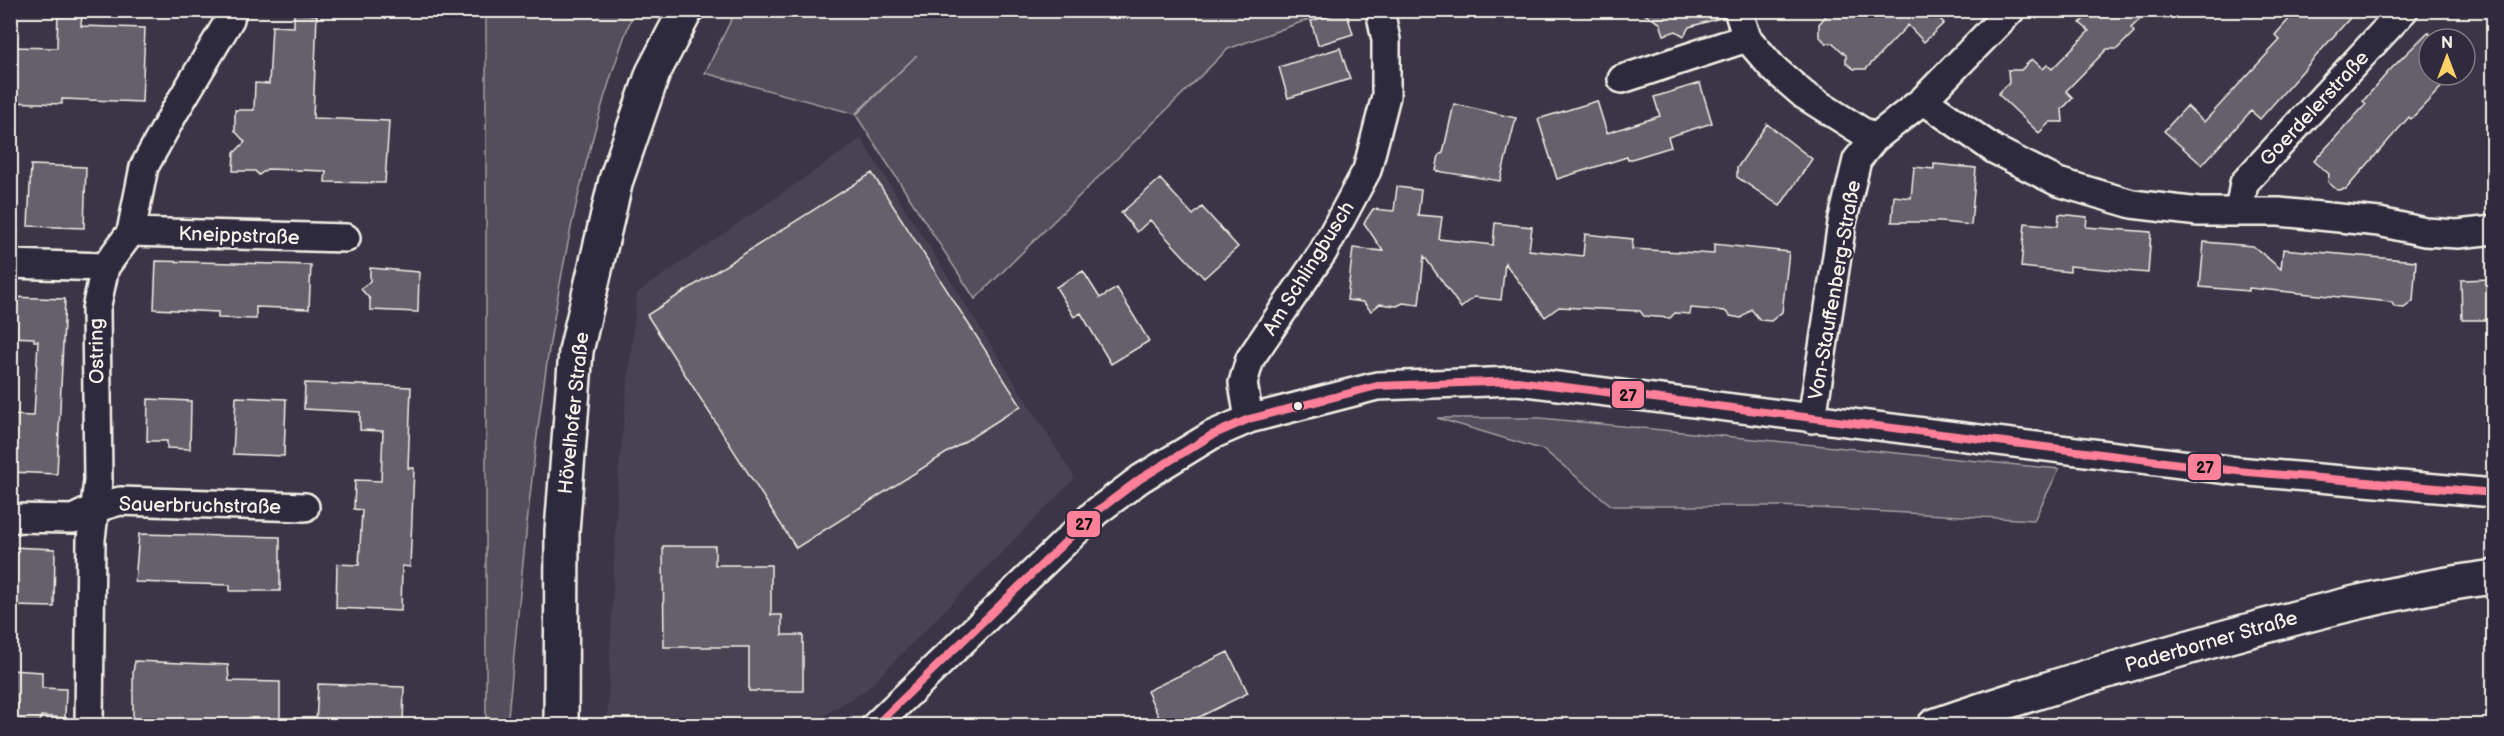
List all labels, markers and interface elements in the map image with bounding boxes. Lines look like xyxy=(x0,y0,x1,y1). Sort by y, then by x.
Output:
north arrow xyxy=(2417,27,2477,87)
text: N xyxy=(2441,34,2453,53)
street label: Goerdelerstraße xyxy=(2255,46,2374,171)
street label: Von-Stauffenberg-Straße xyxy=(1804,178,1866,402)
street label: Am Schlingbusch xyxy=(1258,197,1360,340)
street label: Kneippstraße xyxy=(178,222,300,250)
street label: Ostring xyxy=(84,318,110,384)
street label: Hövelhofer Straße xyxy=(554,331,594,495)
line badge: 27 xyxy=(1611,380,1645,409)
text: 27 xyxy=(1619,387,1637,406)
unlabelled marker xyxy=(1292,400,1304,412)
line badge: 27 xyxy=(2187,453,2222,481)
text: 27 xyxy=(2196,459,2214,478)
street label: Sauerbruchstraße xyxy=(119,493,281,519)
line badge: 27 xyxy=(1066,510,1101,538)
text: 27 xyxy=(1075,516,1093,535)
street label: Paderborner Straße xyxy=(2122,606,2300,678)

